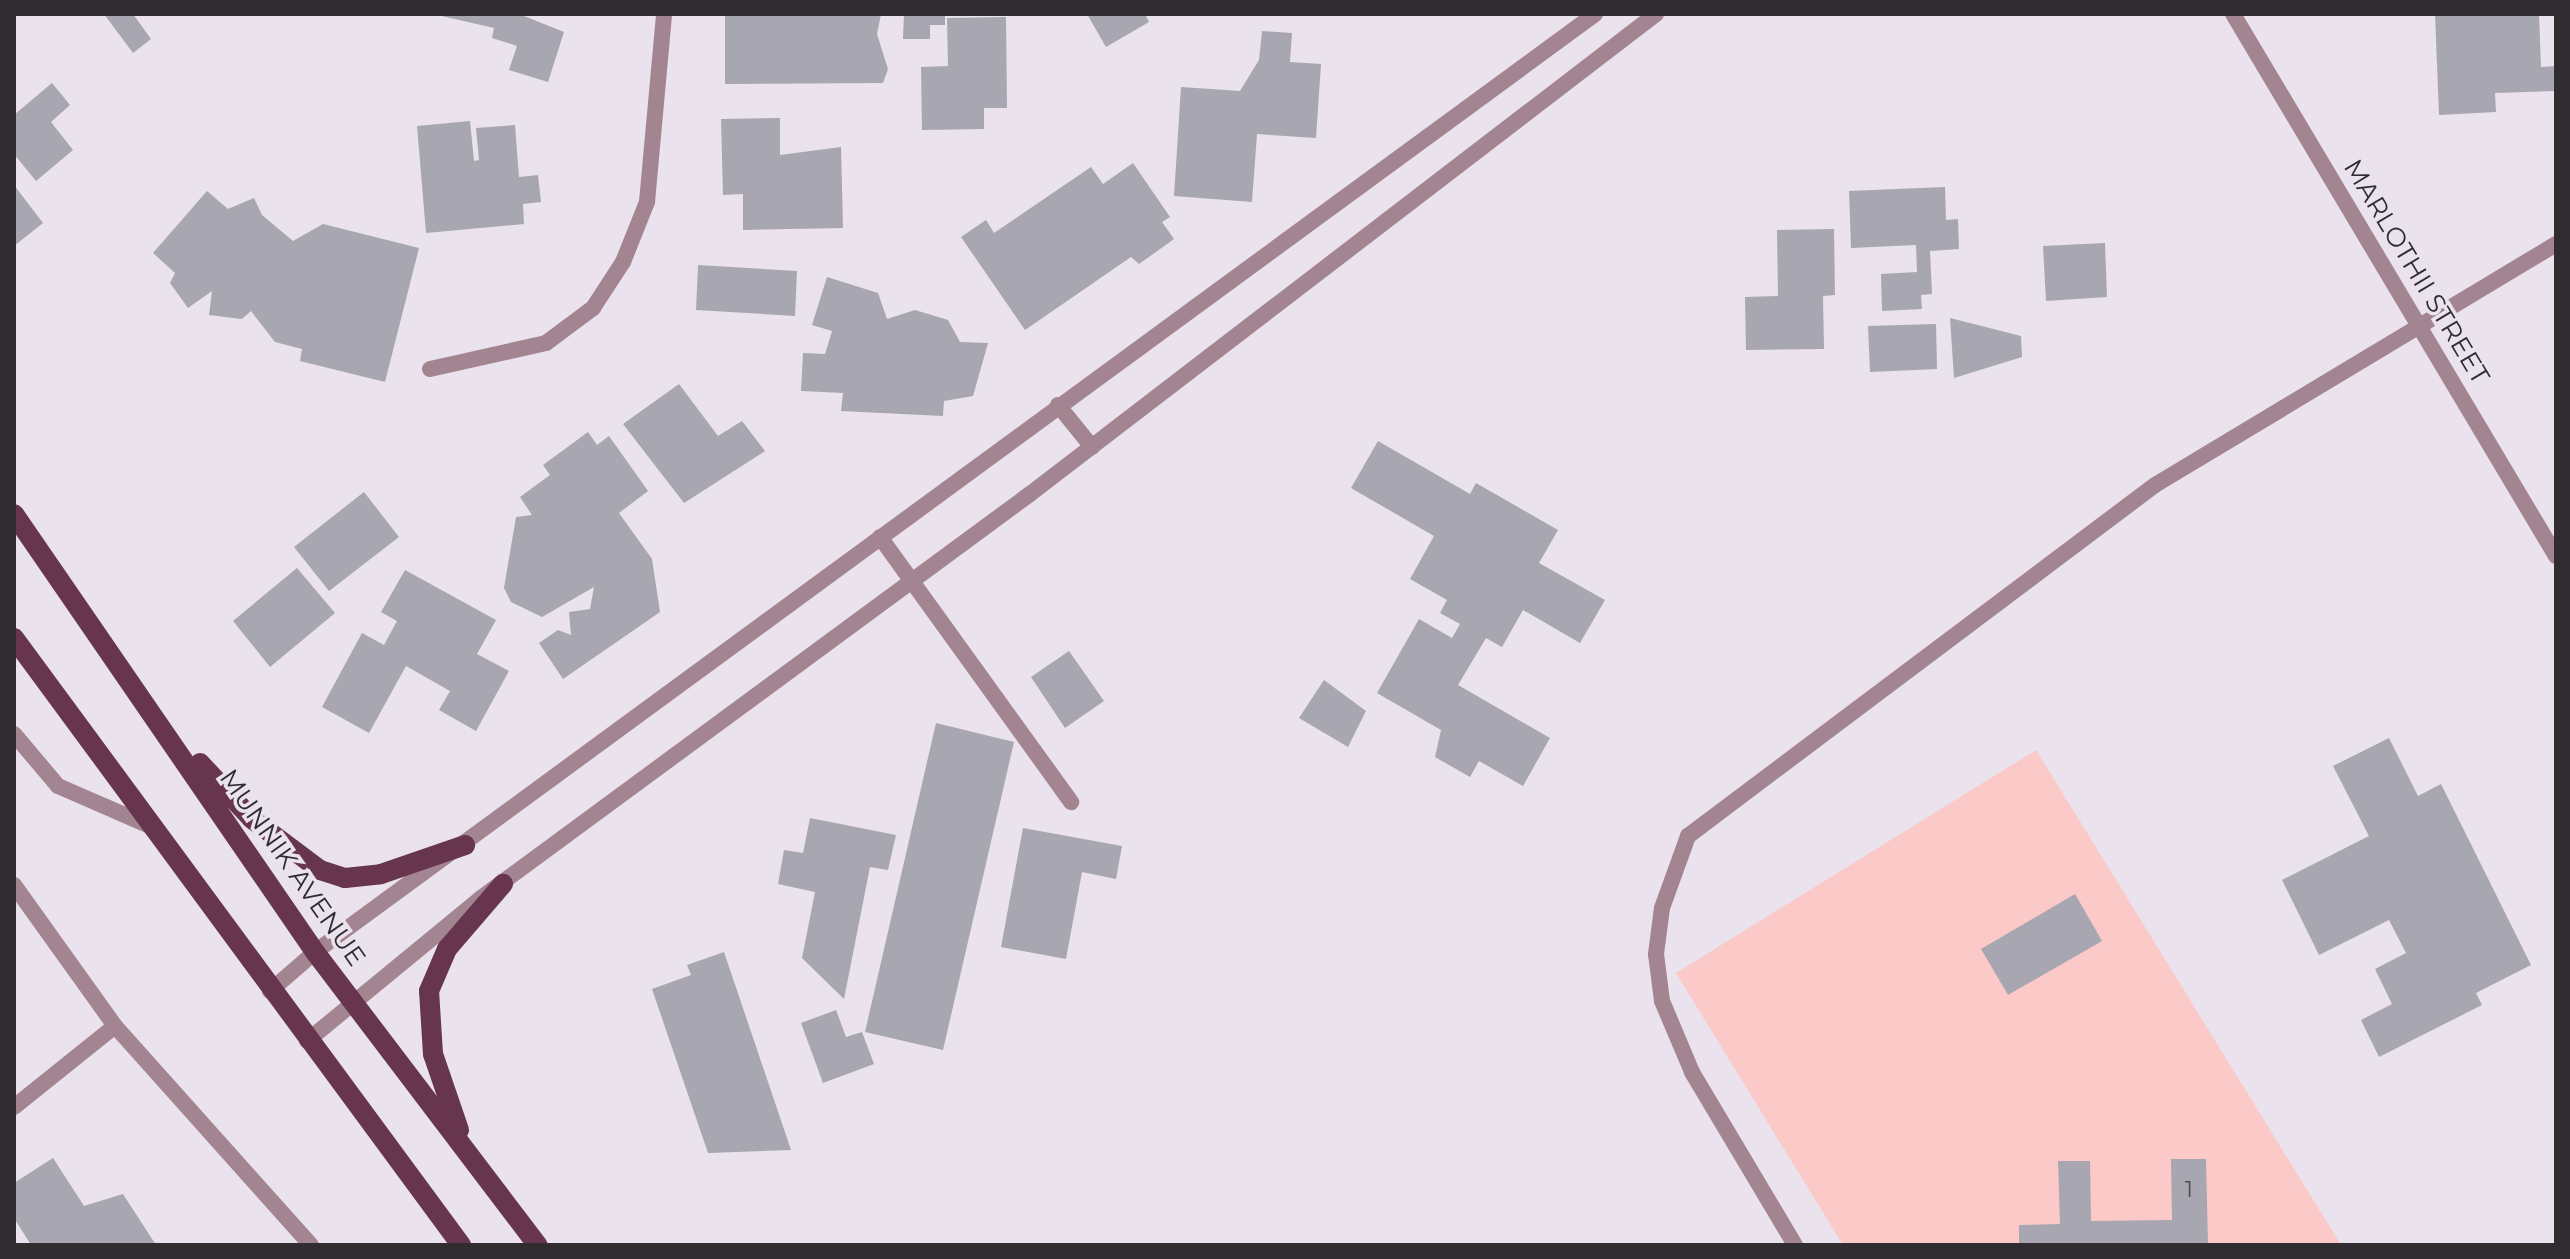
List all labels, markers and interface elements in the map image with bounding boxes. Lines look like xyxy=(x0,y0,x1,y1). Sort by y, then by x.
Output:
street label: MARLOTHII STREET xyxy=(2337,154,2495,390)
street label: MUNNIK AVENUE xyxy=(212,764,372,972)
house number: 1 xyxy=(2185,1177,2193,1203)

